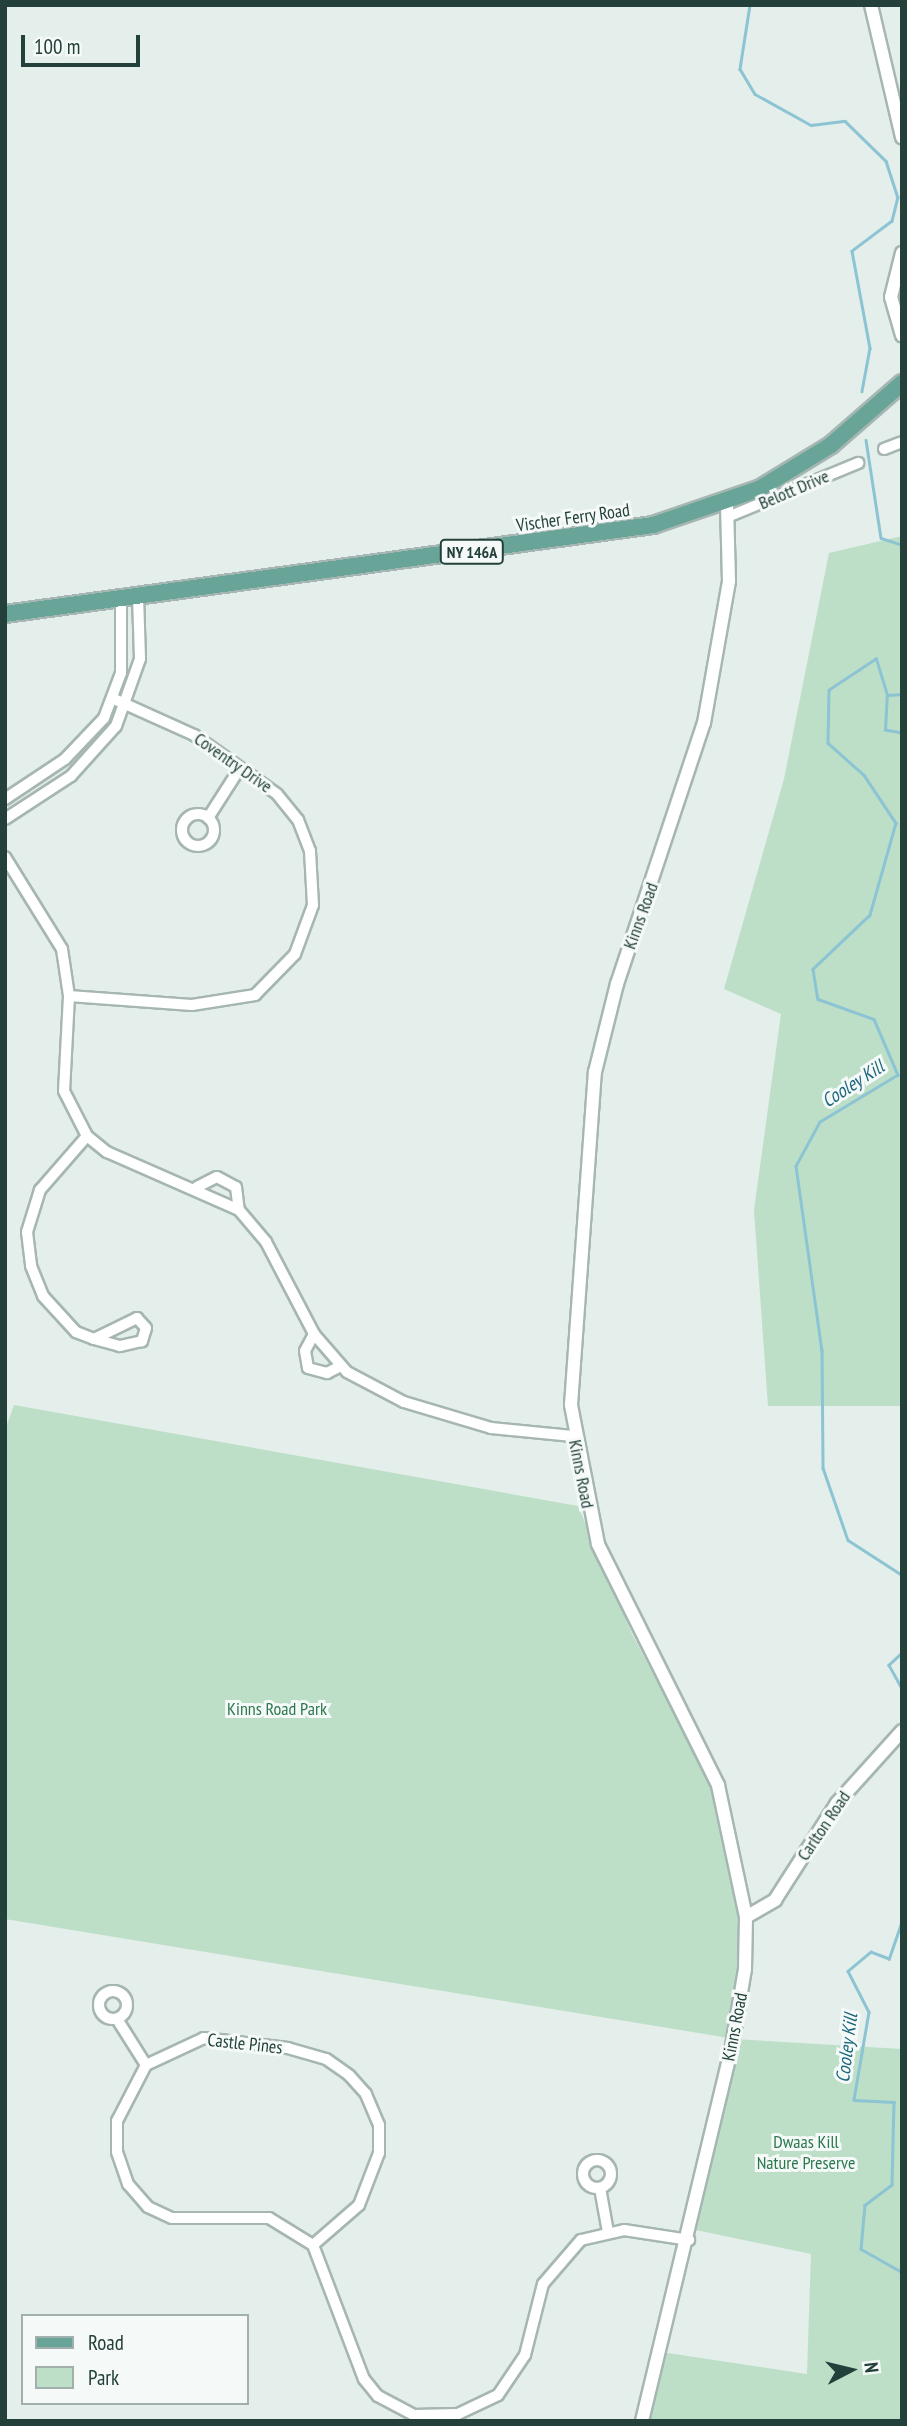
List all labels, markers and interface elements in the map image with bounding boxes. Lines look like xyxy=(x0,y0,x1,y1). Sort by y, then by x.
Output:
scale bar xyxy=(24,21,144,65)
text: 100 m xyxy=(34,33,80,60)
street label: Belott Drive xyxy=(756,466,832,514)
street label: Vischer Ferry Road xyxy=(515,499,631,537)
road number: NY 146A xyxy=(439,540,505,565)
street label: Coventry Drive xyxy=(190,728,276,798)
street label: Kinns Road xyxy=(619,880,663,952)
water label: Cooley Kill xyxy=(817,1055,889,1113)
street label: Kinns Road xyxy=(564,1438,598,1510)
park label: Kinns Road Park xyxy=(227,1698,327,1720)
street label: Carlton Road xyxy=(793,1787,855,1865)
street label: Kinns Road xyxy=(718,1991,752,2063)
water label: Cooley Kill xyxy=(831,2012,863,2084)
street label: Castle Pines xyxy=(207,2029,283,2059)
park label: Dwaas Kill Nature Preserve xyxy=(757,2132,855,2174)
legend xyxy=(21,2314,248,2405)
text: Road xyxy=(88,2329,124,2356)
north arrow xyxy=(816,2335,886,2405)
text: N xyxy=(859,2361,884,2374)
text: Park xyxy=(88,2364,119,2391)

